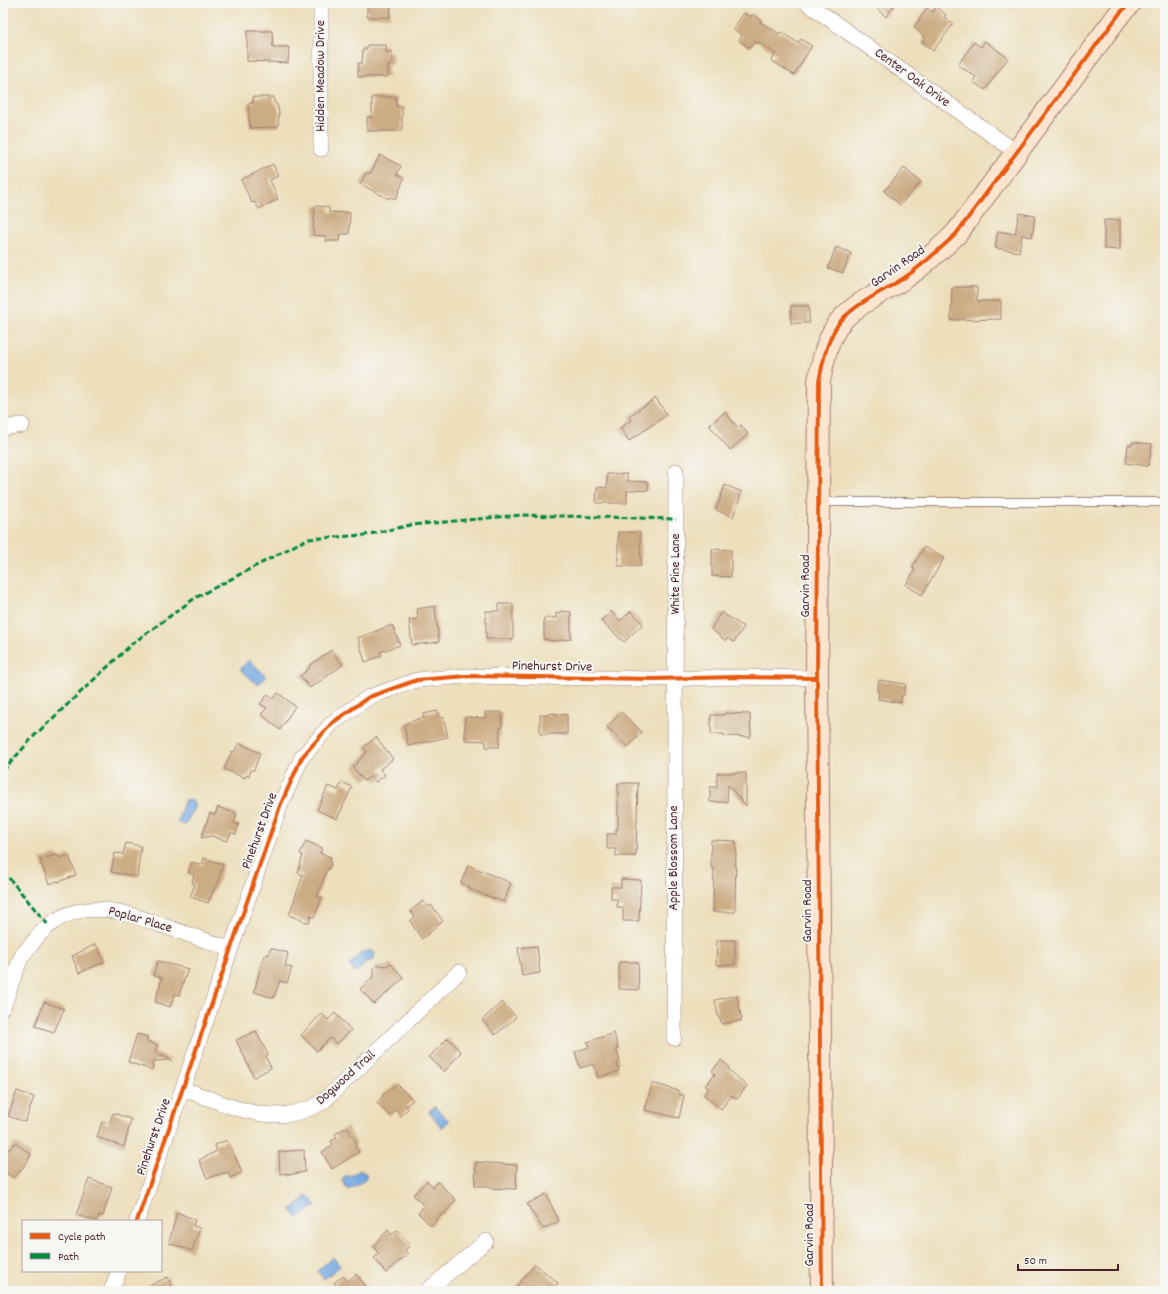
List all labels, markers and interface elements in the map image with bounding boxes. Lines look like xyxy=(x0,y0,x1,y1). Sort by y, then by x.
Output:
street label: Hidden Meadow Drive xyxy=(311,20,331,132)
street label: Center Oak Drive xyxy=(870,44,954,112)
street label: Garvin Road xyxy=(866,241,930,293)
street label: White Pine Lane xyxy=(666,533,686,615)
street label: Garvin Road xyxy=(796,554,816,618)
street label: Pinehurst Drive xyxy=(512,656,592,678)
street label: Pinehurst Drive xyxy=(237,790,283,872)
street label: Apple Blossom Lane xyxy=(664,805,684,911)
street label: Garvin Road xyxy=(798,879,818,943)
street label: Poplar Place xyxy=(106,901,174,939)
street label: Dogwood Trail xyxy=(312,1045,381,1110)
street label: Pinehurst Drive xyxy=(131,1096,177,1178)
street label: Garvin Road xyxy=(800,1203,820,1267)
legend xyxy=(22,1220,162,1272)
text: Cycle path xyxy=(58,1229,106,1246)
scale bar xyxy=(1018,1246,1118,1272)
text: Path xyxy=(58,1249,79,1266)
text: 50 m xyxy=(1024,1253,1047,1270)

